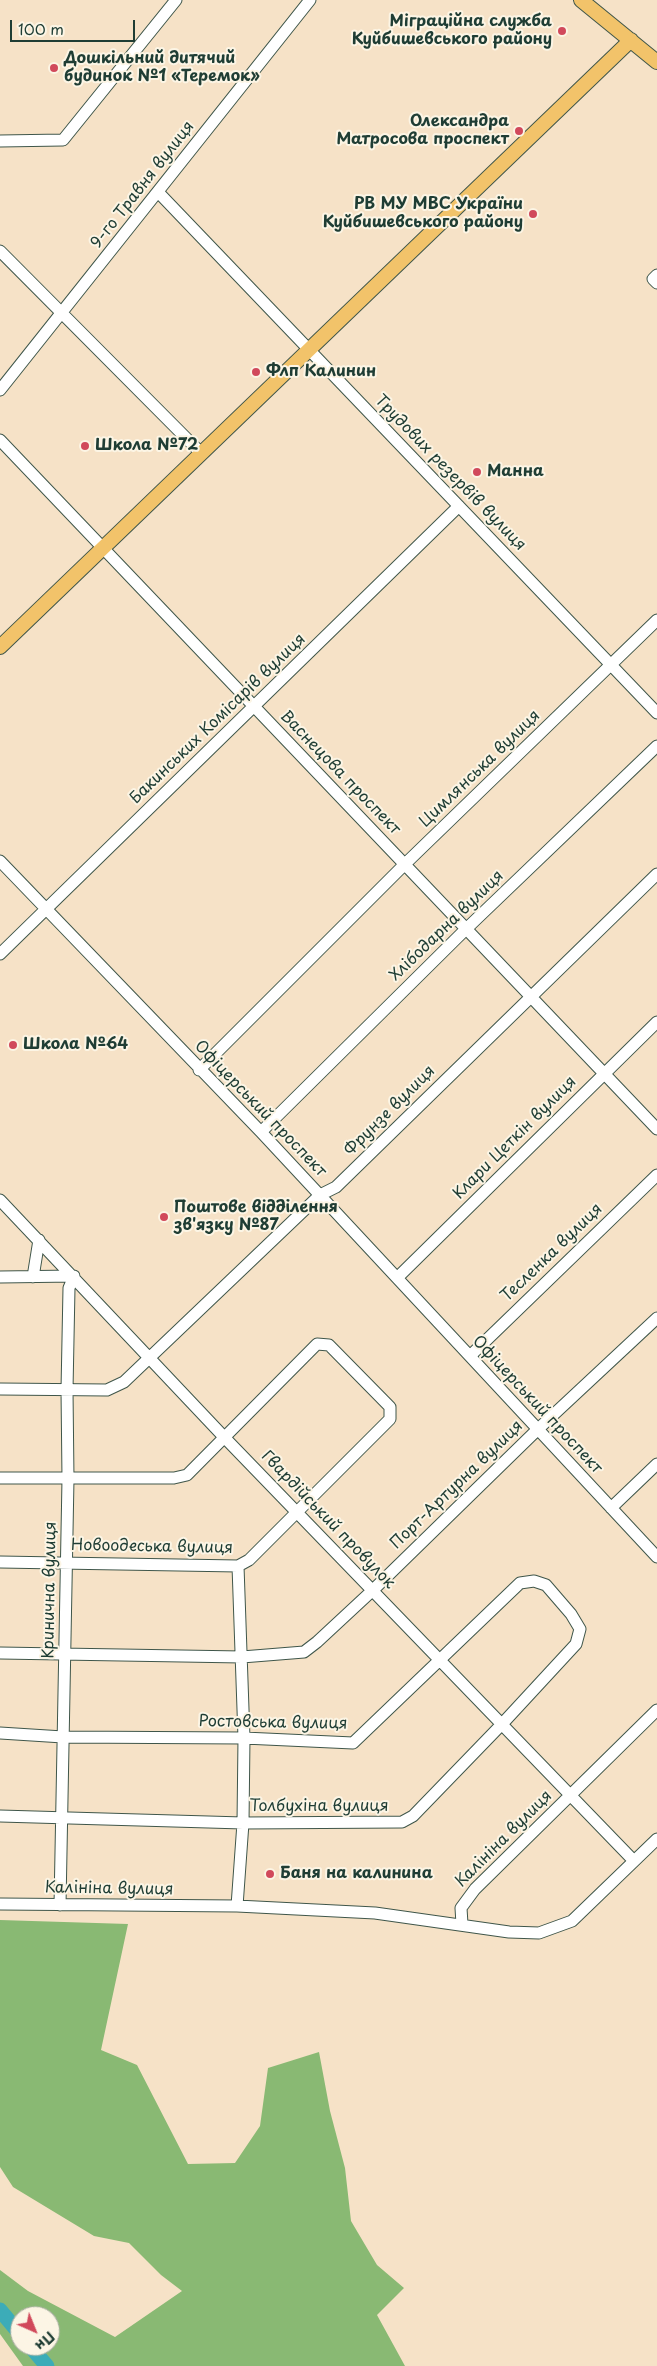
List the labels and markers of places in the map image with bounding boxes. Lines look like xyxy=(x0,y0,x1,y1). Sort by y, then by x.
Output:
place label: Міграційна служба Куйбишевського району xyxy=(352,12,552,50)
marker: Міграційна служба Куйбишевського району xyxy=(556,25,568,37)
place label: Дошкільний дитячий будинок №1 «Теремок» xyxy=(64,49,260,87)
marker: Дошкільний дитячий будинок №1 «Теремок» xyxy=(48,62,60,74)
place label: Олександра Матросова проспект xyxy=(336,112,509,150)
marker: Олександра Матросова проспект xyxy=(513,125,525,137)
place label: РВ МУ МВС України Куйбишевського району xyxy=(323,195,523,233)
marker: РВ МУ МВС України Куйбишевського району xyxy=(527,208,539,220)
place label: Флп Калинин xyxy=(266,362,376,382)
marker: Флп Калинин xyxy=(250,366,262,378)
place label: Школа №72 xyxy=(95,436,198,456)
marker: Школа №72 xyxy=(79,440,91,452)
place label: Манна xyxy=(487,462,544,482)
marker: Манна xyxy=(471,466,483,478)
place label: Школа №64 xyxy=(23,1035,128,1055)
marker: Школа №64 xyxy=(7,1039,19,1051)
place label: Поштове відділення зв'язку №87 xyxy=(174,1198,338,1236)
marker: Поштове відділення зв'язку №87 xyxy=(158,1211,170,1223)
place label: Баня на калинина xyxy=(280,1864,433,1884)
marker: Баня на калинина xyxy=(264,1868,276,1880)

